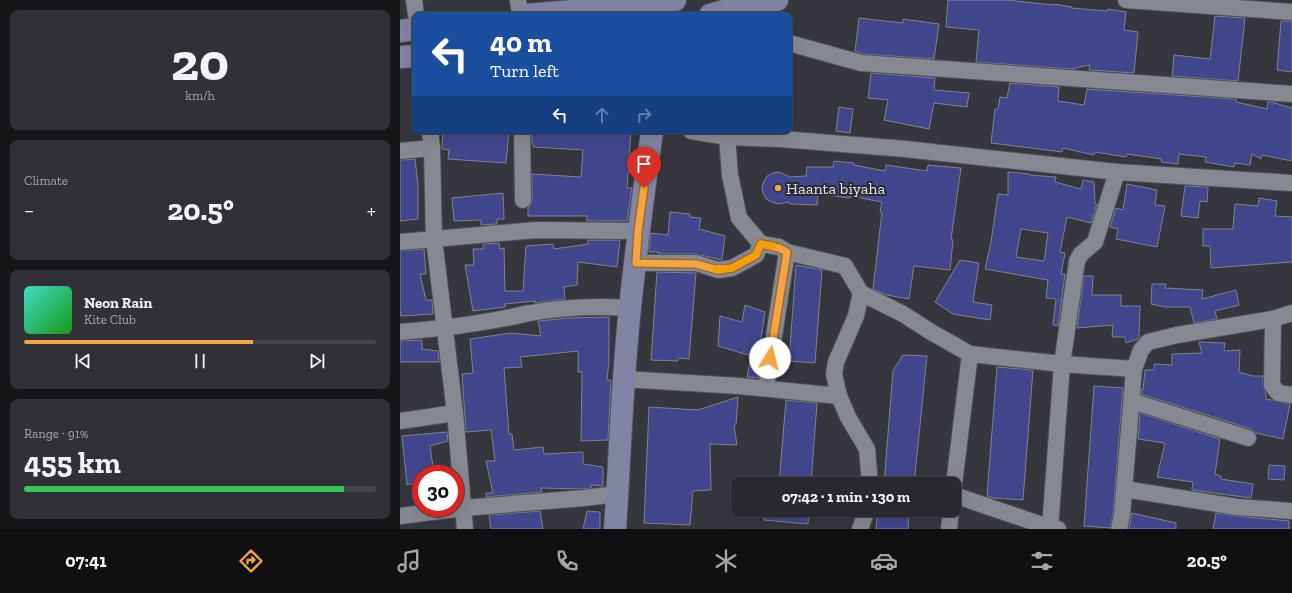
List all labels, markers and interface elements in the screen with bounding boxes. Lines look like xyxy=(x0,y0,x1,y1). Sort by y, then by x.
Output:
text: 40 m xyxy=(490,26,552,59)
icon: left xyxy=(424,28,476,80)
text: 20 xyxy=(171,31,229,93)
text: Turn left xyxy=(490,60,559,82)
text: km/h xyxy=(185,88,215,103)
icon: left xyxy=(549,104,571,126)
icon: ahead xyxy=(591,104,613,126)
icon: right xyxy=(633,104,655,126)
pin xyxy=(627,147,661,188)
icon: arrive xyxy=(633,153,655,175)
text: Climate xyxy=(24,173,68,188)
place label: Haanta biyaha xyxy=(786,179,886,198)
marker: Haanta biyaha xyxy=(773,183,783,193)
text: 20.5° xyxy=(167,192,234,228)
text: − xyxy=(24,197,34,224)
text: + xyxy=(367,197,376,224)
text: Neon Rain xyxy=(84,294,152,312)
text: Kite Club xyxy=(84,312,136,327)
position arrow xyxy=(749,337,791,379)
icon: previous xyxy=(72,350,94,372)
icon: pause xyxy=(189,350,211,372)
icon: next xyxy=(306,350,328,372)
text: Range · 91% xyxy=(24,426,89,441)
text: 455 km xyxy=(24,445,121,481)
speed limit sign: 30 xyxy=(412,465,464,517)
text: 07:42 · 1 min · 130 m xyxy=(782,488,910,506)
icon: directions xyxy=(237,547,265,575)
icon: music xyxy=(395,547,423,575)
icon: phone xyxy=(553,547,581,575)
icon: climate xyxy=(712,547,740,575)
icon: car xyxy=(870,547,898,575)
icon: filters xyxy=(1028,547,1056,575)
text: 07:41 xyxy=(65,550,106,572)
text: 20.5° xyxy=(1187,550,1227,572)

